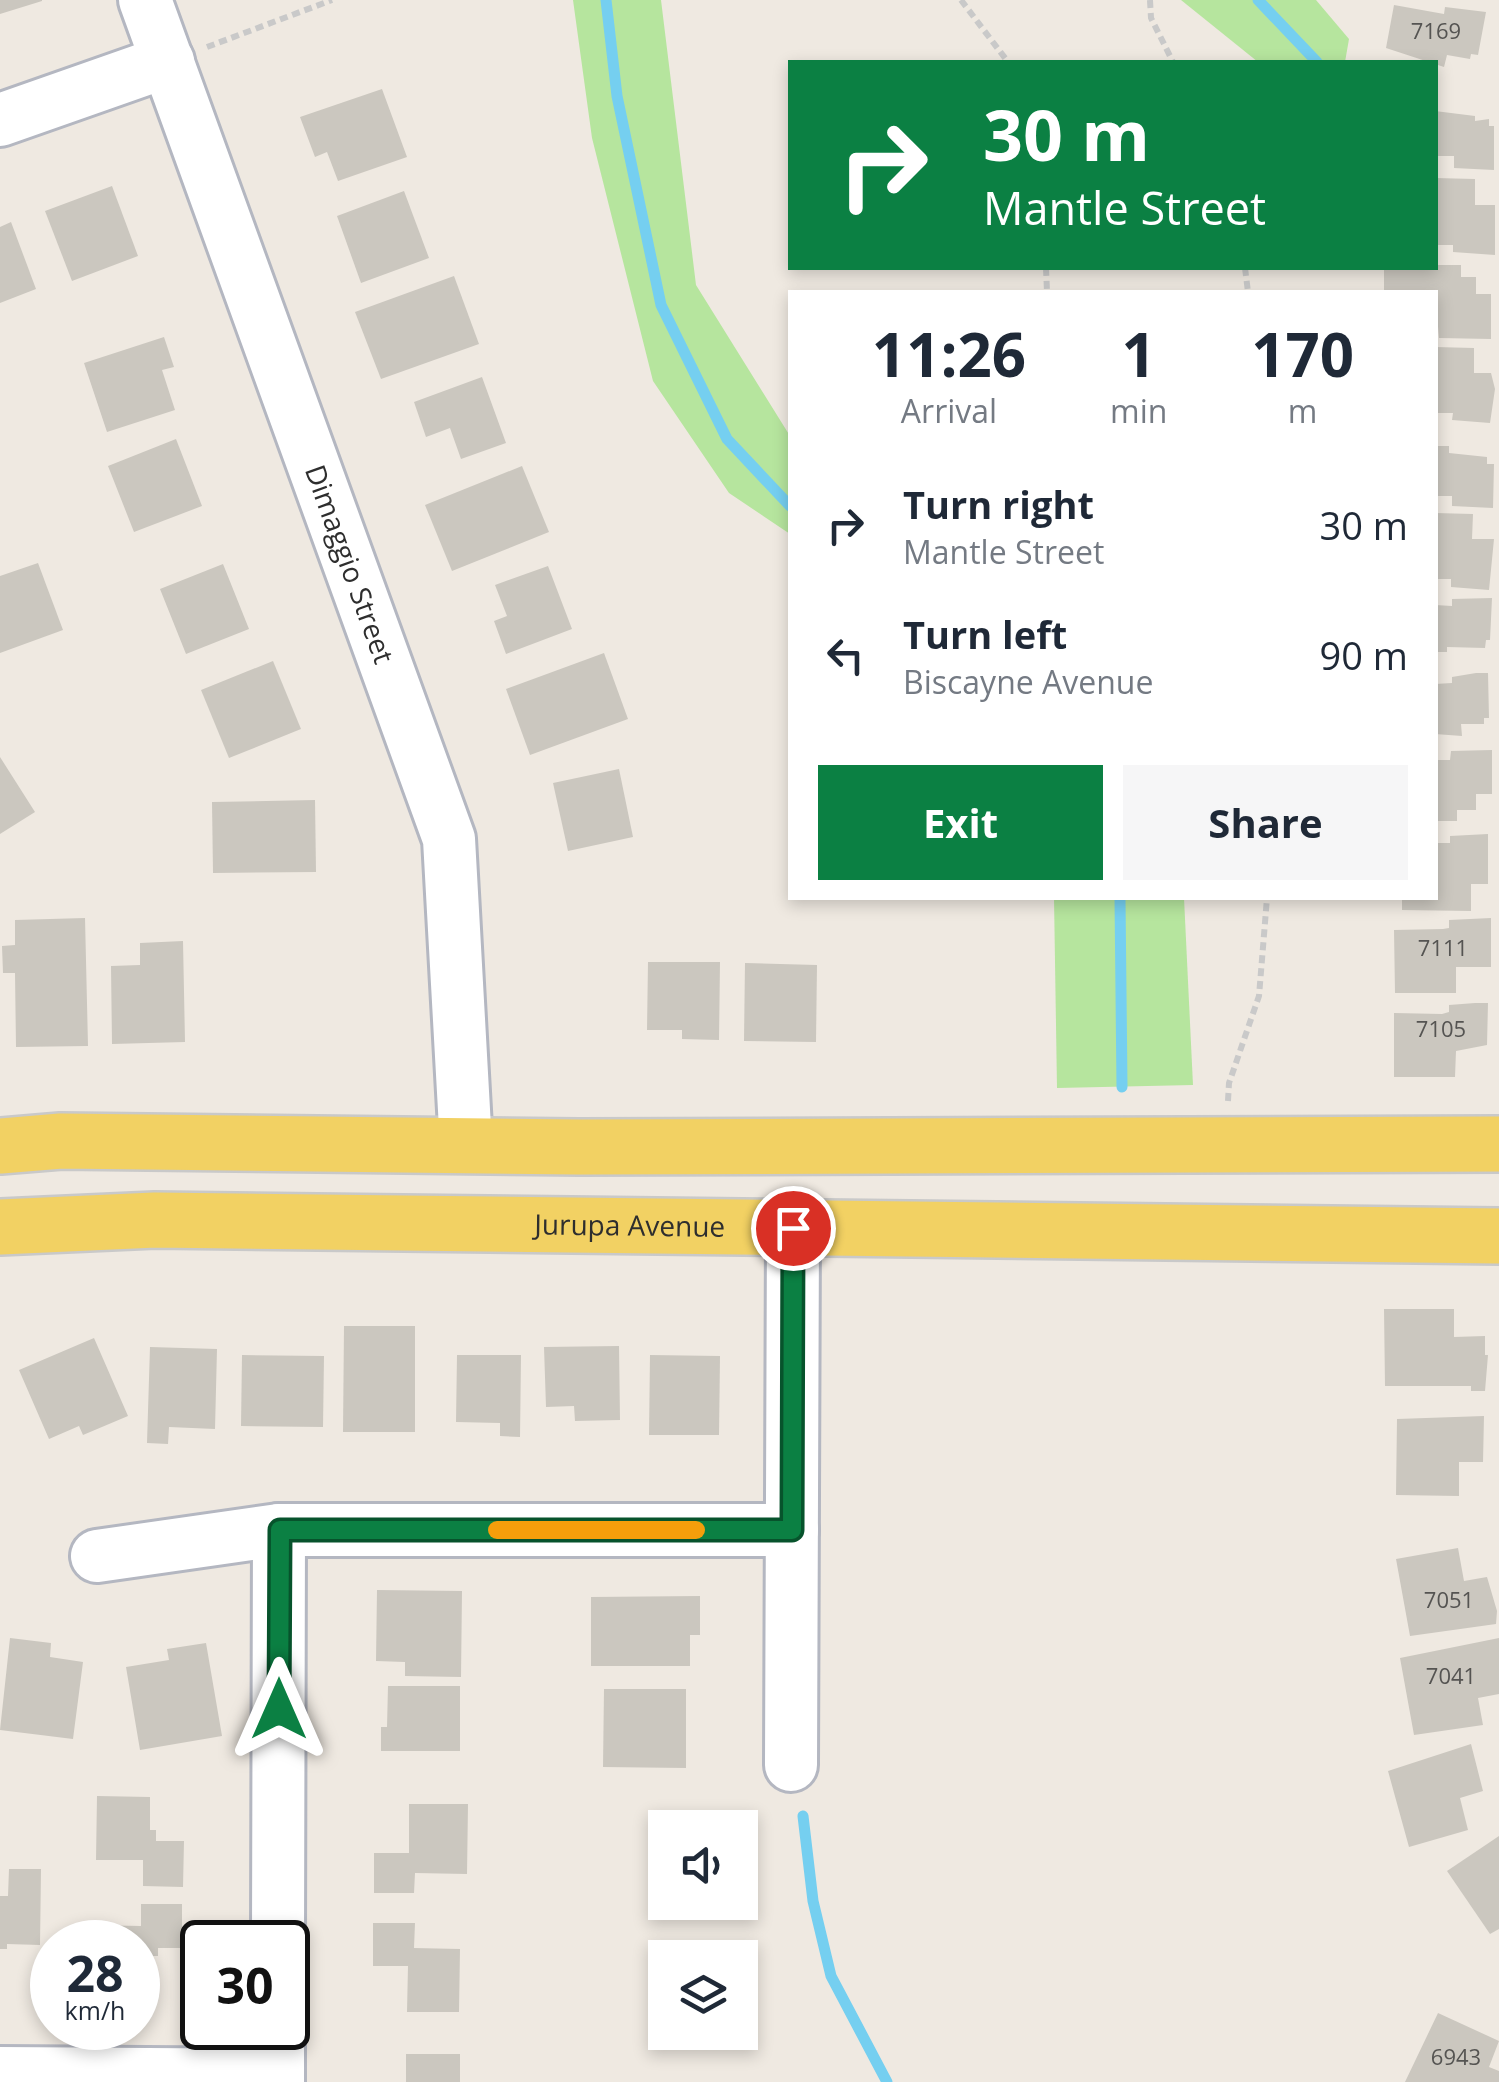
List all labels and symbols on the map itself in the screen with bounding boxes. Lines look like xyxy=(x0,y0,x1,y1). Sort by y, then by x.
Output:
house number: 7169 xyxy=(1411,15,1461,45)
street label: Dimaggio Street xyxy=(297,459,404,668)
house number: 7111 xyxy=(1418,932,1468,962)
house number: 7105 xyxy=(1416,1013,1466,1043)
pin xyxy=(751,1186,836,1271)
street label: Jurupa Avenue xyxy=(531,1204,725,1245)
house number: 7051 xyxy=(1424,1584,1474,1614)
position arrow xyxy=(227,1657,331,1761)
house number: 7041 xyxy=(1426,1660,1476,1690)
speed limit sign: 30 xyxy=(180,1920,310,2050)
house number: 6943 xyxy=(1431,2041,1481,2071)

